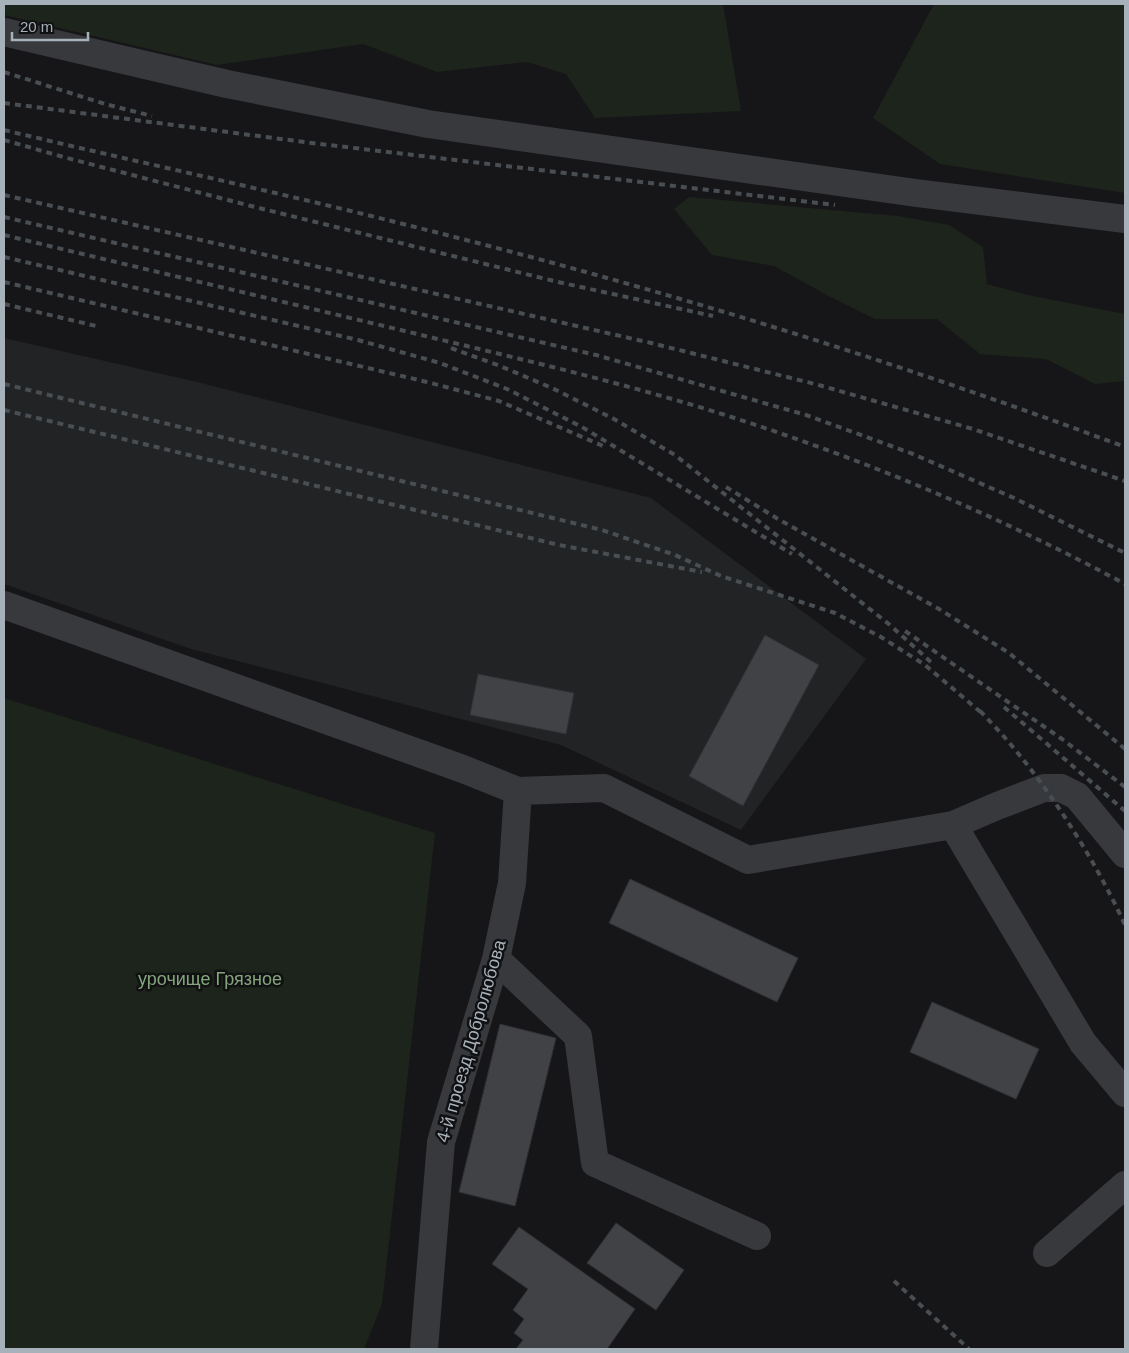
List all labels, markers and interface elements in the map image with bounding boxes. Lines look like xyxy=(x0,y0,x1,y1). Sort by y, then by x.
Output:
scale bar xyxy=(12,10,89,42)
text: 20 m xyxy=(20,18,53,35)
street label: 4-й проезд Добролюбова xyxy=(432,936,510,1145)
park label: урочище Грязное xyxy=(138,969,282,989)

